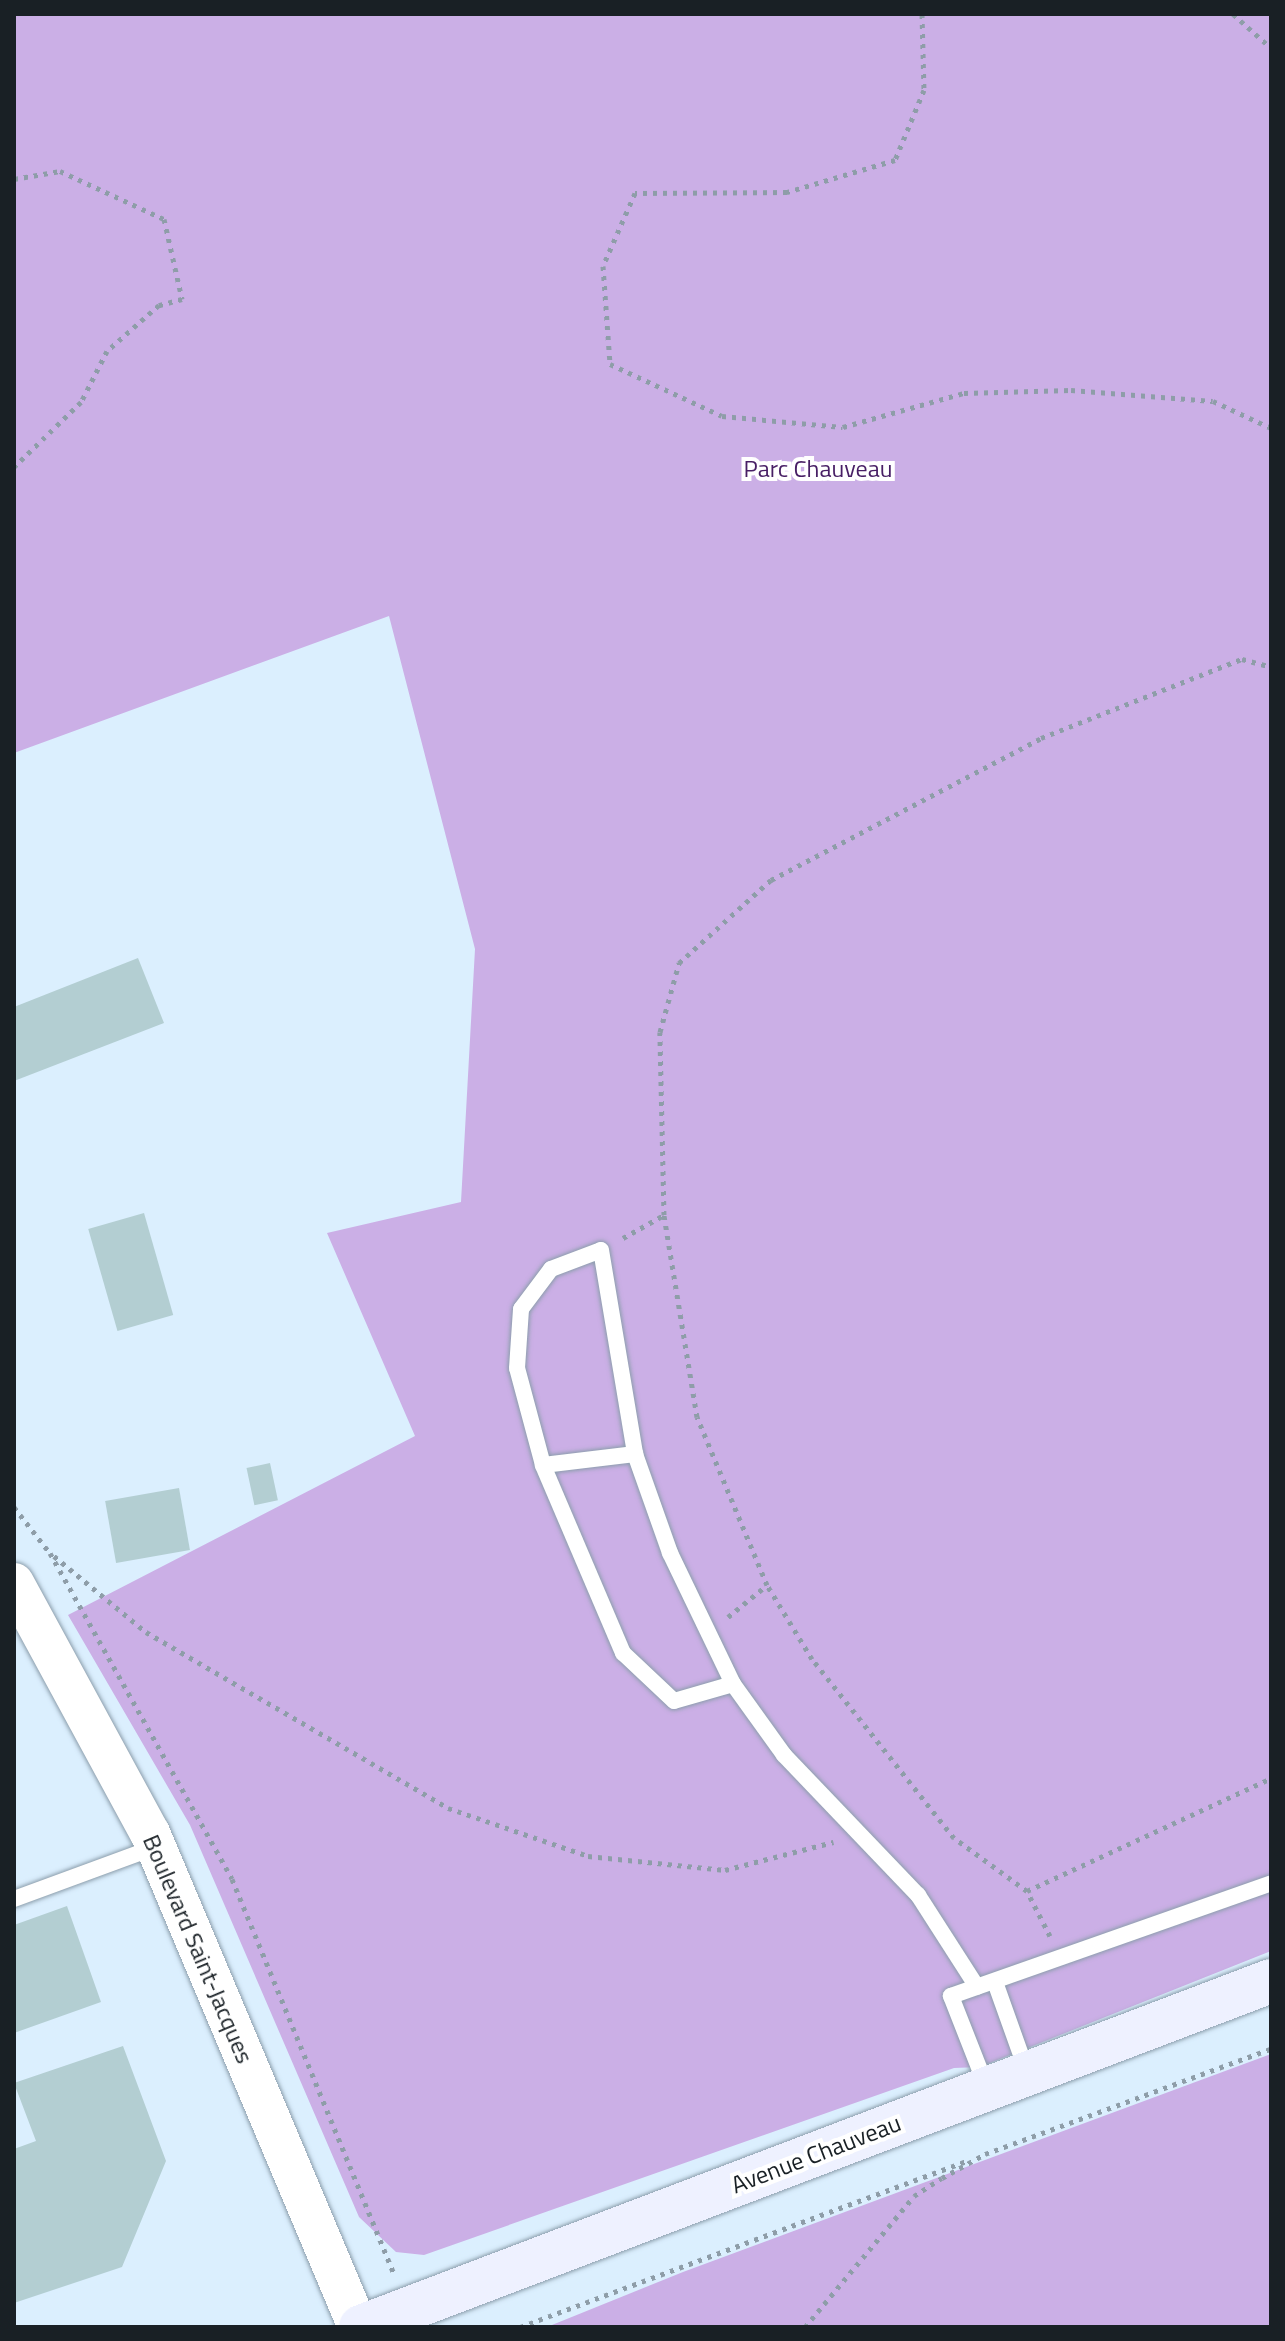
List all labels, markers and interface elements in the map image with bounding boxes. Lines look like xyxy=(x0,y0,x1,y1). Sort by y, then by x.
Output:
park label: Parc Chauveau xyxy=(744,455,892,483)
street label: Boulevard Saint-Jacques xyxy=(137,1830,259,2068)
street label: Avenue Chauveau xyxy=(727,2108,905,2200)

